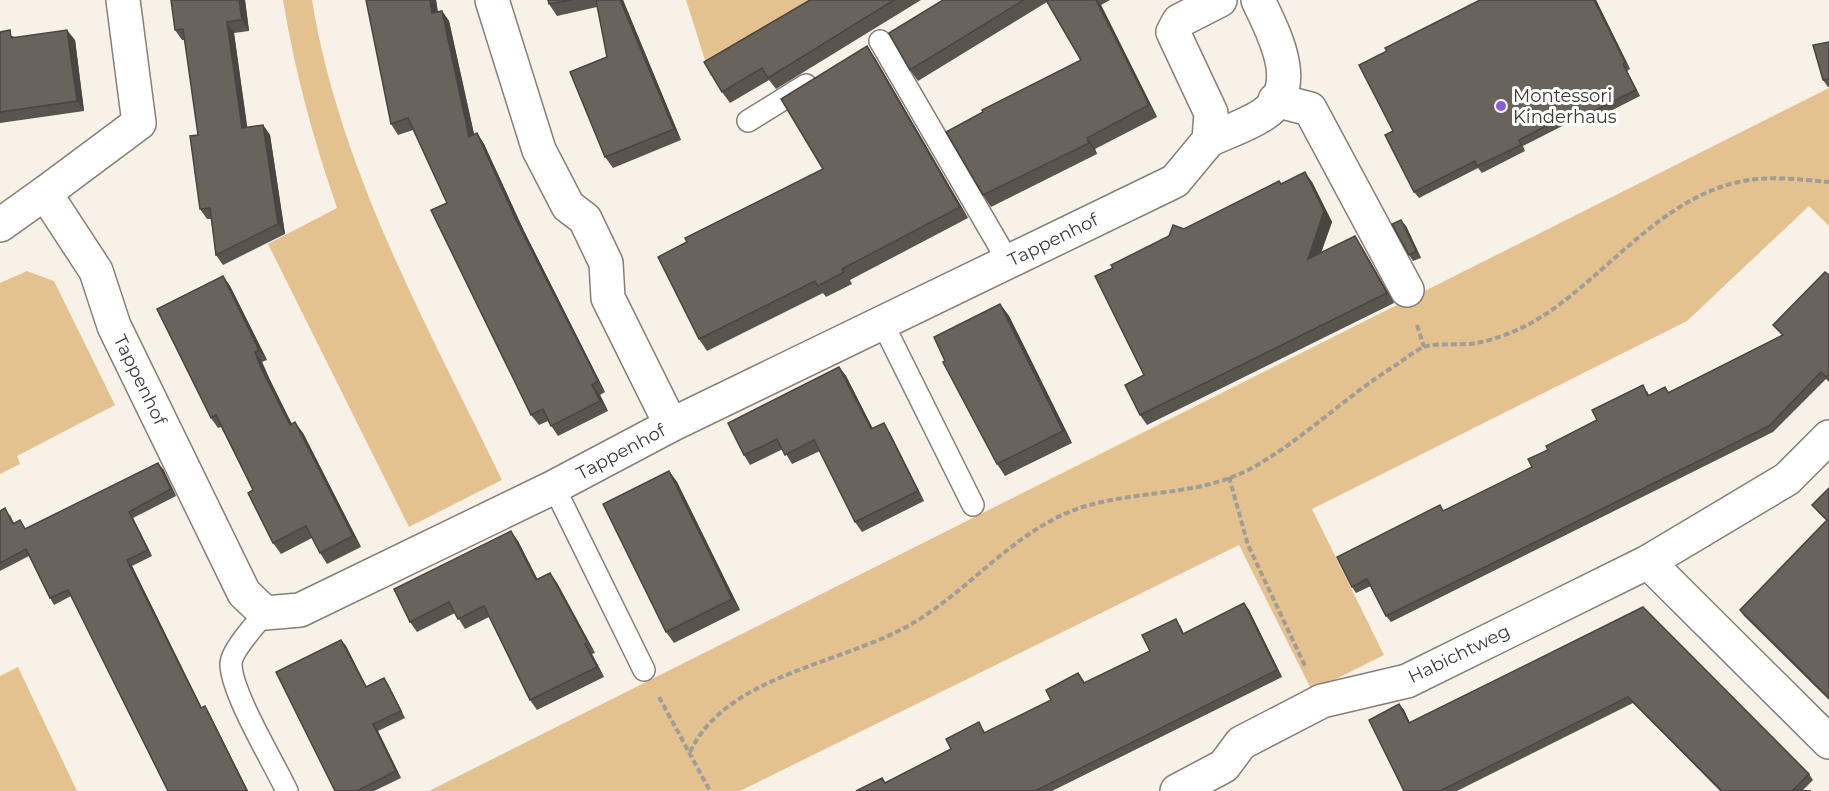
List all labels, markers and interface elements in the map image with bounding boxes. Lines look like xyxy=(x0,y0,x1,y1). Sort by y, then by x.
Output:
place label: Montessori Kinderhaus xyxy=(1513,85,1617,128)
marker: Montessori Kinderhaus xyxy=(1494,99,1508,113)
street label: Tappenhof xyxy=(1004,208,1102,271)
street label: Tappenhof xyxy=(109,331,172,429)
street label: Tappenhof xyxy=(573,419,670,485)
street label: Habichtweg xyxy=(1405,620,1513,688)

